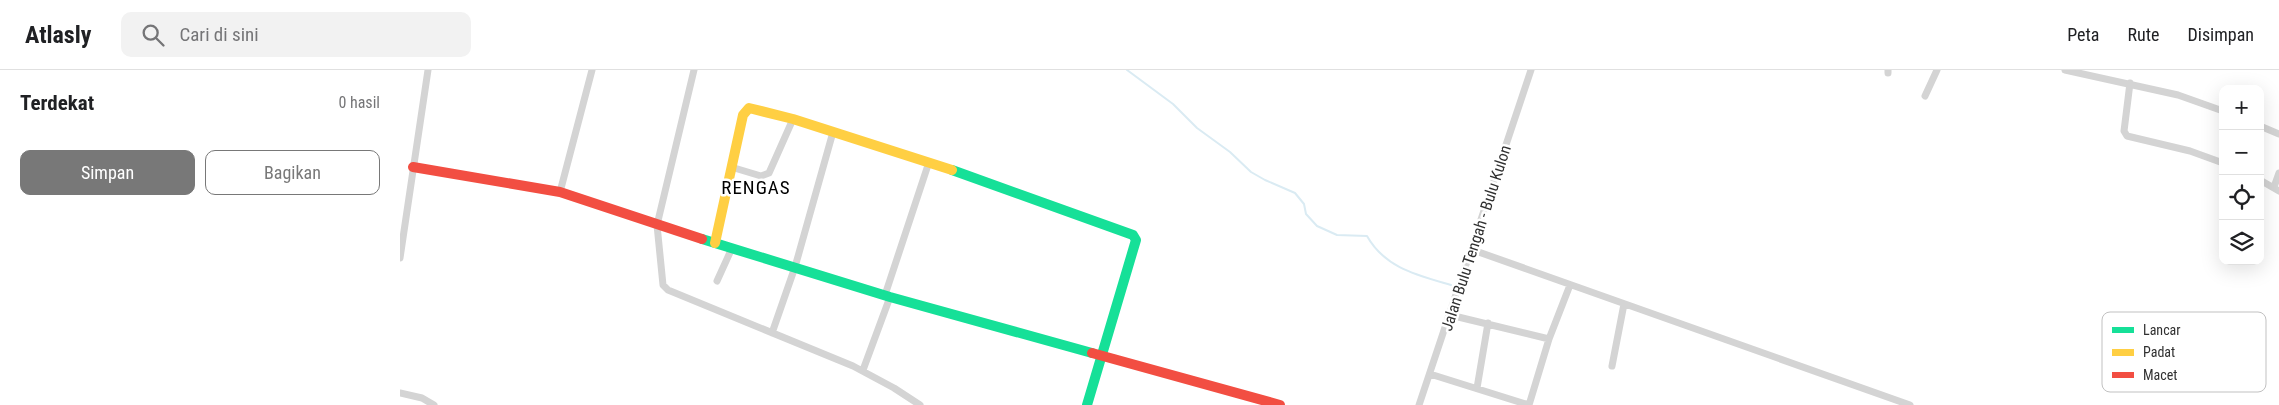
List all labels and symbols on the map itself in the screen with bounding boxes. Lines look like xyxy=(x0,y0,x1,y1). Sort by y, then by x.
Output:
street label: Jalan Bulu Tengah - Bulu Kulon xyxy=(1437,143,1515,333)
district label: RENGAS xyxy=(721,176,791,199)
legend xyxy=(2102,312,2266,392)
text: Lancar xyxy=(2143,322,2181,338)
text: Padat xyxy=(2143,344,2175,360)
text: Macet xyxy=(2143,367,2177,383)

